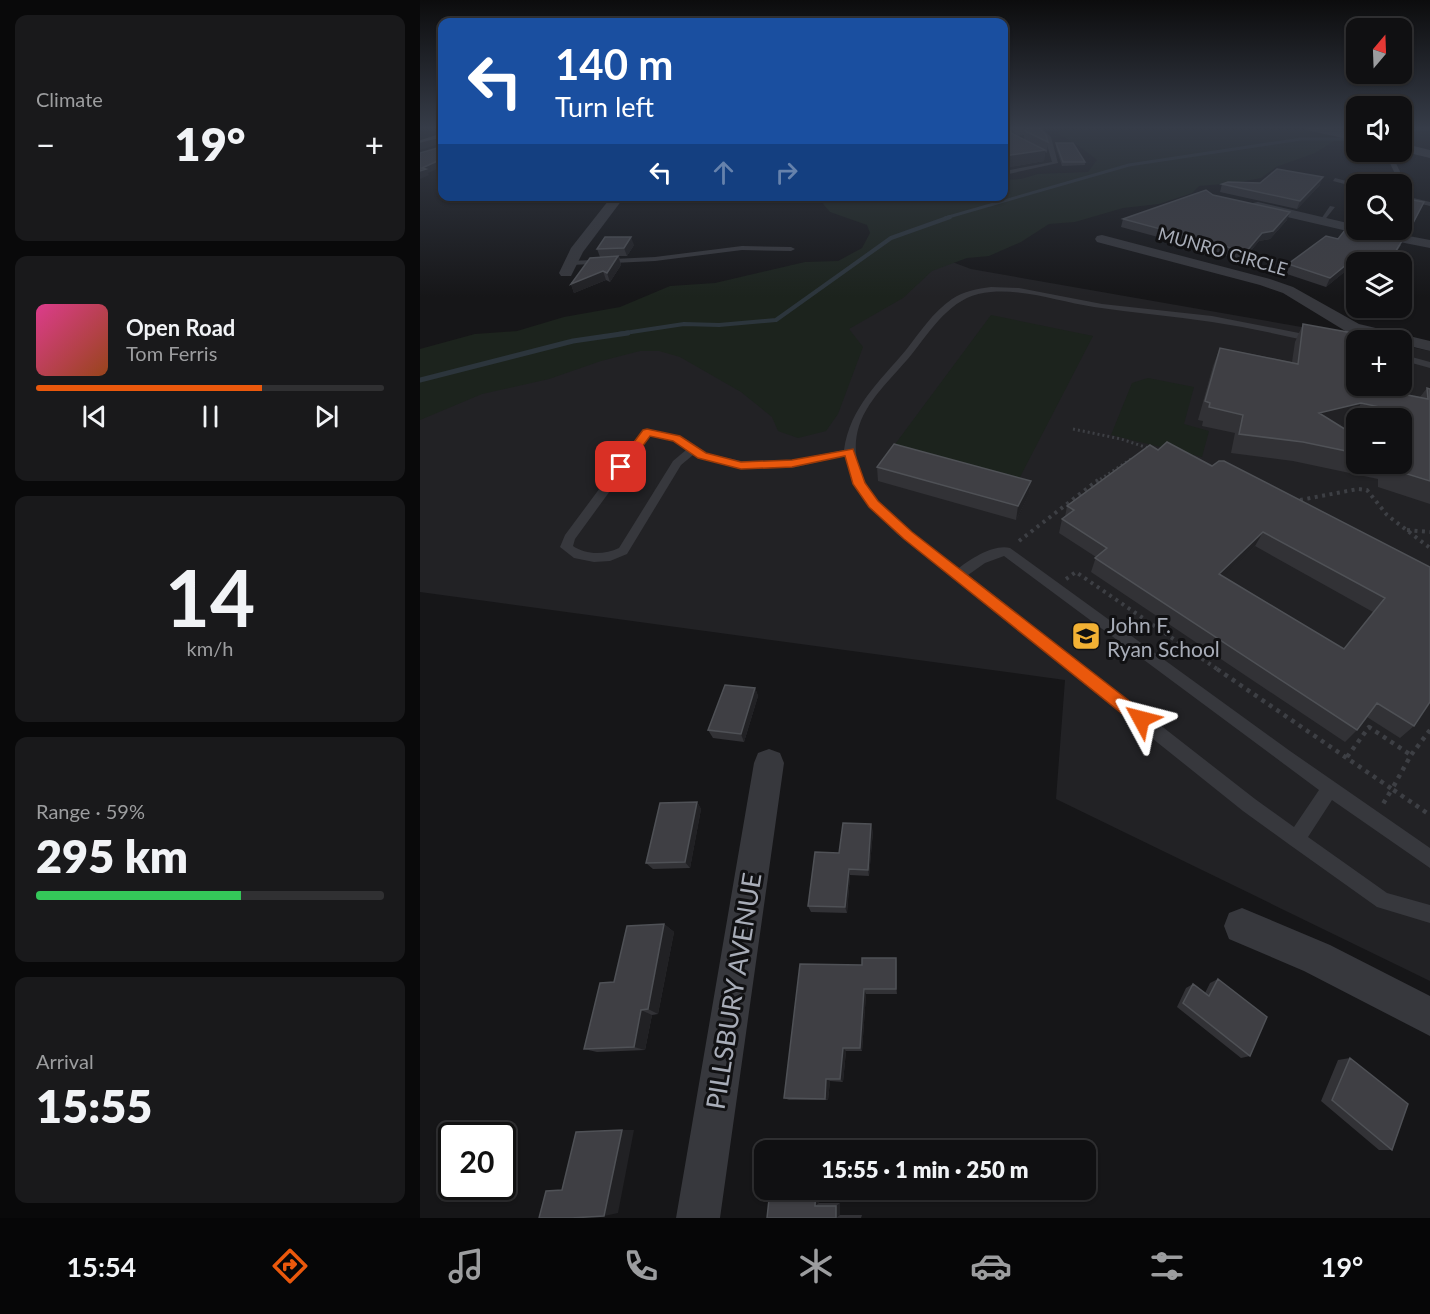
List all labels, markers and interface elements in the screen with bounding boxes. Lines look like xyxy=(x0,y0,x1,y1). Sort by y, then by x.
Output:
north arrow xyxy=(1346,18,1412,84)
map controls xyxy=(1346,18,1412,474)
text: 140 m xyxy=(555,39,673,89)
icon: left xyxy=(456,42,534,120)
text: Climate xyxy=(36,87,103,111)
text: Turn left xyxy=(555,90,654,123)
button: sound xyxy=(1346,96,1412,162)
text: 19° xyxy=(175,117,245,171)
text: − xyxy=(36,124,55,164)
text: + xyxy=(365,124,384,164)
icon: left xyxy=(644,156,677,189)
icon: ahead xyxy=(707,156,740,189)
icon: right xyxy=(770,156,803,189)
button: search xyxy=(1346,174,1412,240)
street label: MUNRO CIRCLE xyxy=(1156,222,1290,280)
button: layers xyxy=(1346,252,1412,318)
text: Open Road xyxy=(126,314,235,341)
button: + xyxy=(1346,330,1412,396)
text: Tom Ferris xyxy=(126,341,217,365)
icon: previous xyxy=(78,400,111,433)
icon: pause xyxy=(194,400,227,433)
icon: next xyxy=(310,400,343,433)
button: − xyxy=(1346,408,1412,474)
pin xyxy=(595,441,646,492)
icon: arrive xyxy=(604,450,637,483)
text: 14 xyxy=(165,550,255,644)
place label: John F. Ryan School xyxy=(1107,612,1220,661)
school or university icon: John F. Ryan School xyxy=(1070,620,1102,652)
text: km/h xyxy=(187,636,233,660)
position arrow xyxy=(1109,687,1173,751)
text: Range · 59% xyxy=(36,799,145,823)
text: 295 km xyxy=(36,829,188,883)
street label: PILLSBURY AVENUE xyxy=(699,870,767,1112)
text: Arrival xyxy=(36,1049,94,1073)
text: 15:55 xyxy=(36,1079,152,1133)
speed limit sign: 20 xyxy=(438,1122,516,1200)
text: 15:55 · 1 min · 250 m xyxy=(822,1156,1028,1183)
icon: directions xyxy=(269,1245,311,1287)
icon: music xyxy=(445,1245,487,1287)
icon: phone xyxy=(620,1245,662,1287)
icon: climate xyxy=(795,1245,837,1287)
icon: car xyxy=(970,1245,1012,1287)
icon: filters xyxy=(1146,1245,1188,1287)
text: 15:54 xyxy=(67,1250,136,1283)
text: 19° xyxy=(1321,1250,1363,1283)

